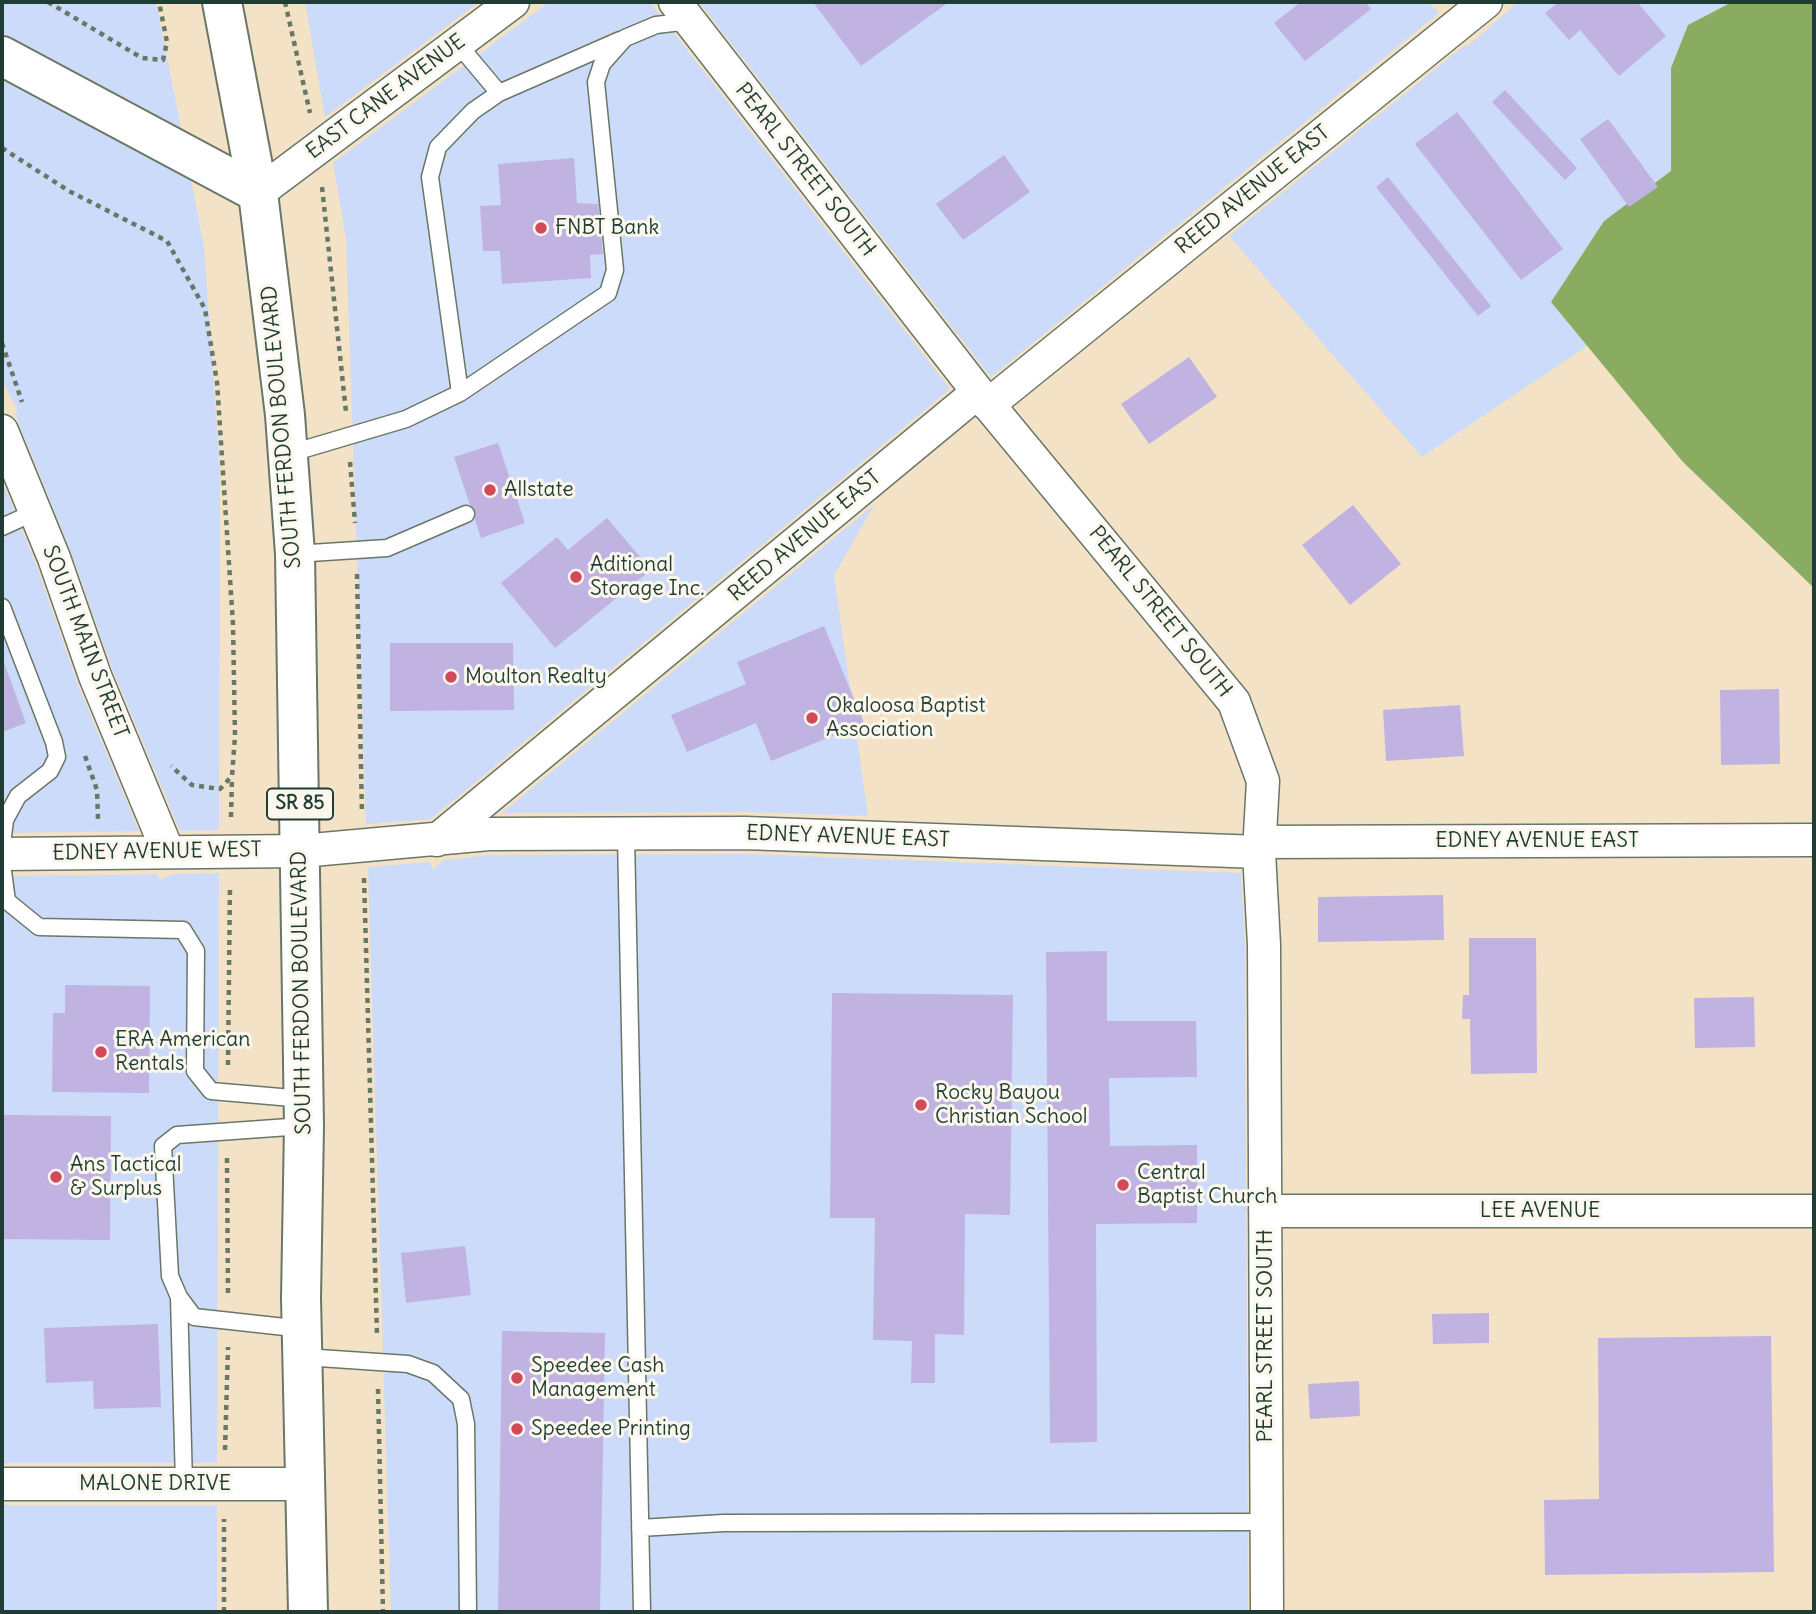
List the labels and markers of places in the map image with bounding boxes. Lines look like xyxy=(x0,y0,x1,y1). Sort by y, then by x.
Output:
place label: FNBT Bank xyxy=(555,215,659,241)
marker: FNBT Bank xyxy=(533,220,549,236)
place label: Allstate xyxy=(504,477,574,503)
marker: Allstate xyxy=(482,482,498,498)
place label: Aditional Storage Inc. xyxy=(590,552,705,602)
marker: Aditional Storage Inc. xyxy=(568,569,584,585)
place label: Moulton Realty xyxy=(465,664,607,690)
marker: Moulton Realty xyxy=(443,669,459,685)
place label: Okaloosa Baptist Association xyxy=(826,693,986,743)
marker: Okaloosa Baptist Association xyxy=(804,710,820,726)
place label: ERA American Rentals xyxy=(115,1027,250,1077)
marker: ERA American Rentals xyxy=(93,1044,109,1060)
place label: Rocky Bayou Christian School xyxy=(935,1080,1087,1130)
marker: Rocky Bayou Christian School xyxy=(913,1097,929,1113)
place label: Ans Tactical & Surplus xyxy=(70,1152,181,1202)
place label: Central Baptist Church xyxy=(1137,1160,1277,1210)
marker: Ans Tactical & Surplus xyxy=(48,1169,64,1185)
marker: Central Baptist Church xyxy=(1115,1177,1131,1193)
place label: Speedee Cash Management xyxy=(531,1353,664,1403)
marker: Speedee Cash Management xyxy=(509,1370,525,1386)
place label: Speedee Printing xyxy=(531,1416,691,1442)
marker: Speedee Printing xyxy=(509,1421,525,1437)

